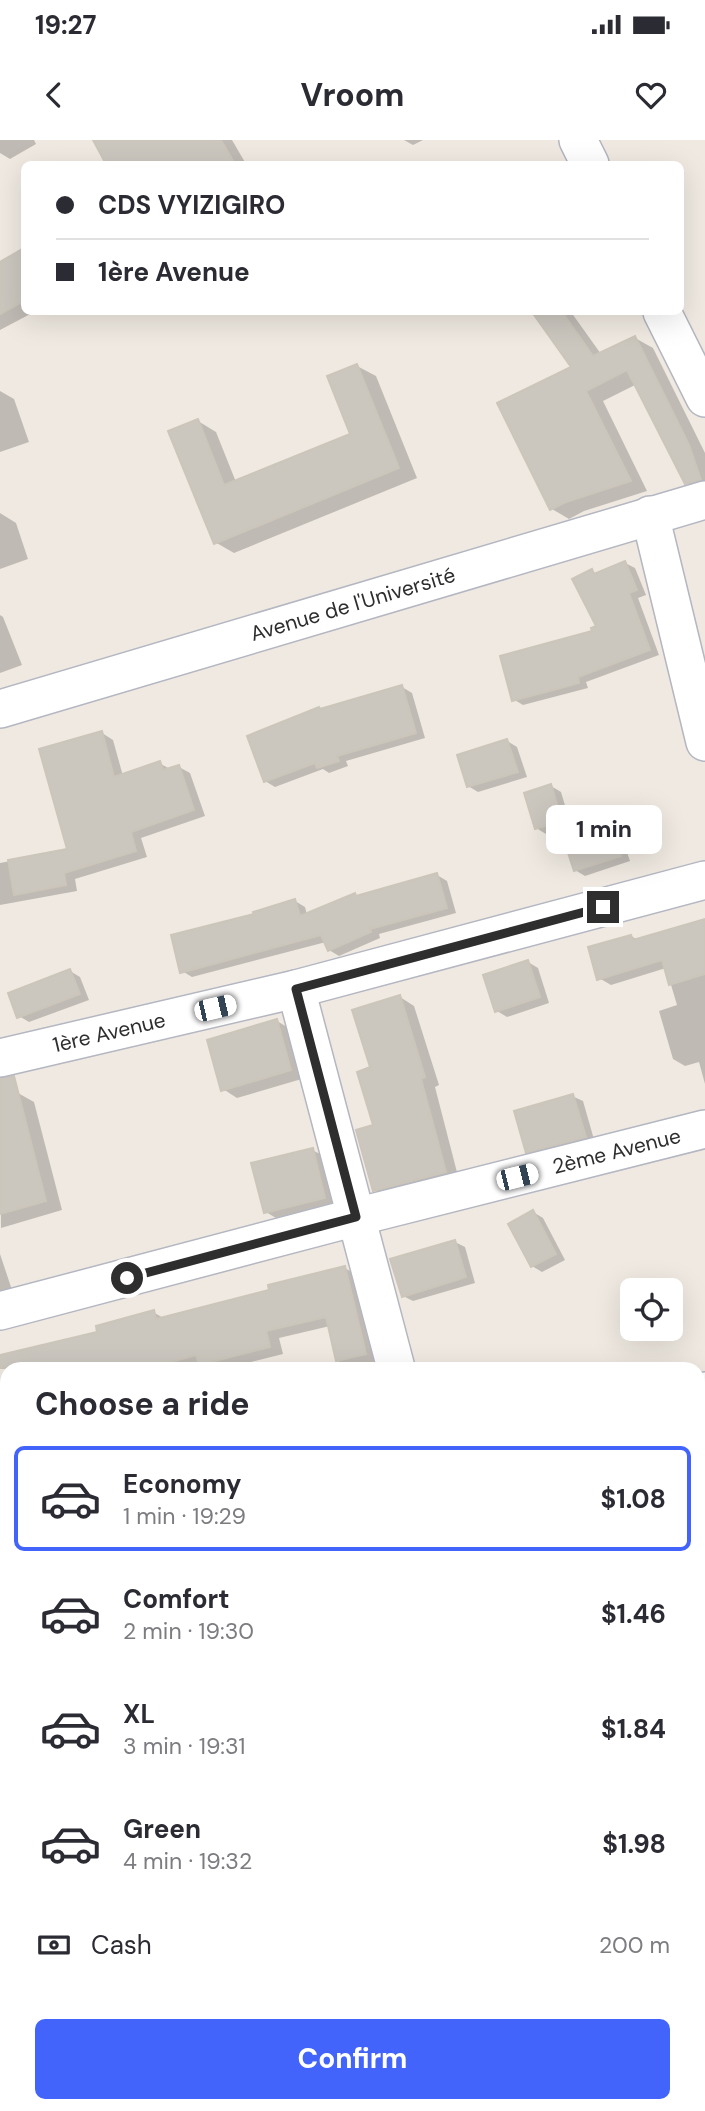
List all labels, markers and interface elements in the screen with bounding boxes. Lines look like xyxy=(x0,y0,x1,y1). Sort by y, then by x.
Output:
text: 19:27 xyxy=(35,8,96,42)
text: Vroom xyxy=(301,74,404,116)
icon: back xyxy=(35,76,73,114)
icon: heart xyxy=(632,76,670,114)
text: CDS VYIZIGIRO xyxy=(98,188,286,222)
text: 1ère Avenue xyxy=(98,255,250,289)
street label: Avenue de l'Université xyxy=(247,561,459,648)
callout: 1 min xyxy=(545,806,661,854)
text: 1 min xyxy=(576,814,632,844)
route end xyxy=(587,891,619,923)
car xyxy=(193,993,238,1023)
street label: 1ère Avenue xyxy=(50,1006,168,1059)
street label: 2ème Avenue xyxy=(550,1122,684,1181)
car xyxy=(495,1162,540,1192)
route start xyxy=(111,1262,143,1294)
map controls xyxy=(620,1278,683,1341)
button: locate xyxy=(620,1278,683,1341)
text: Choose a ride xyxy=(35,1383,250,1425)
icon: car xyxy=(39,1467,102,1530)
text: Economy xyxy=(123,1467,241,1501)
text: $1.08 xyxy=(601,1482,666,1516)
text: 1 min · 19:29 xyxy=(123,1501,246,1531)
icon: car xyxy=(39,1582,102,1645)
text: Comfort xyxy=(123,1582,229,1616)
text: $1.46 xyxy=(601,1597,666,1631)
text: 2 min · 19:30 xyxy=(123,1616,254,1646)
icon: car xyxy=(39,1697,102,1760)
text: XL xyxy=(123,1697,155,1731)
text: $1.84 xyxy=(601,1712,666,1746)
text: 3 min · 19:31 xyxy=(123,1731,245,1761)
icon: car xyxy=(39,1812,102,1875)
text: Green xyxy=(123,1812,201,1846)
text: $1.98 xyxy=(602,1827,666,1861)
text: 4 min · 19:32 xyxy=(123,1846,252,1876)
icon: cash xyxy=(35,1926,73,1964)
text: Cash xyxy=(91,1928,152,1962)
text: 200 m xyxy=(599,1930,670,1960)
button: Confirm xyxy=(35,2019,670,2099)

